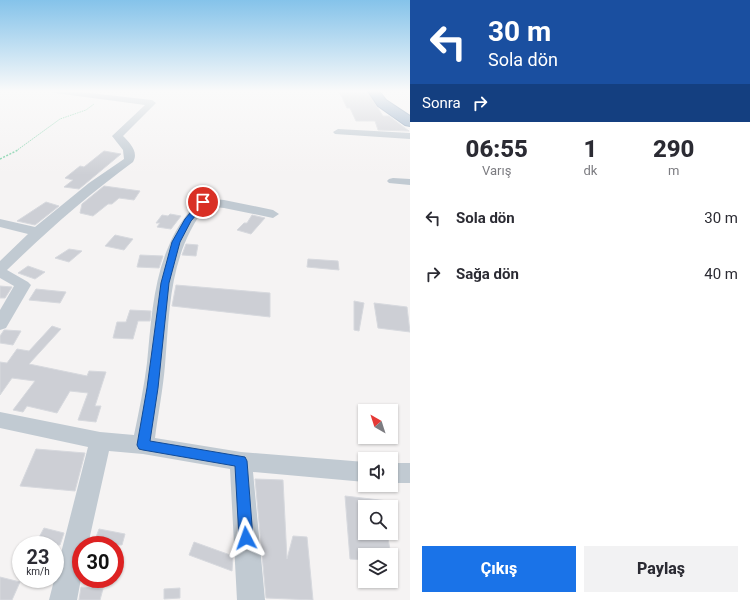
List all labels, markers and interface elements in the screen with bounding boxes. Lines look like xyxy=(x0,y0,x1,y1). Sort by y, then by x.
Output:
text: 30 m xyxy=(488,15,551,48)
icon: left xyxy=(422,16,474,68)
text: Sola dön xyxy=(488,49,558,70)
icon: right xyxy=(469,92,491,114)
text: Sonra xyxy=(422,94,461,112)
text: 06:55 xyxy=(466,135,528,163)
text: 1 xyxy=(583,135,597,163)
text: 290 xyxy=(653,135,694,163)
text: Varış xyxy=(482,163,511,178)
text: dk xyxy=(583,163,597,178)
text: m xyxy=(668,163,679,178)
pin xyxy=(186,185,220,219)
icon: arrive xyxy=(192,191,214,213)
icon: left xyxy=(422,207,444,229)
text: Sola dön xyxy=(456,209,515,227)
text: 30 m xyxy=(704,209,738,227)
icon: right xyxy=(422,263,444,285)
text: Sağa dön xyxy=(456,265,519,283)
text: 40 m xyxy=(704,265,738,283)
north arrow xyxy=(358,404,398,444)
map controls xyxy=(358,404,398,588)
button: sound xyxy=(358,452,398,492)
button: search xyxy=(358,500,398,540)
position arrow xyxy=(225,517,267,559)
speed limit sign: 30 xyxy=(72,536,124,588)
text: 23 xyxy=(27,545,49,569)
button: Çıkış xyxy=(422,546,576,592)
button: Paylaş xyxy=(584,546,738,592)
button: layers xyxy=(358,548,398,588)
text: km/h xyxy=(26,566,50,577)

